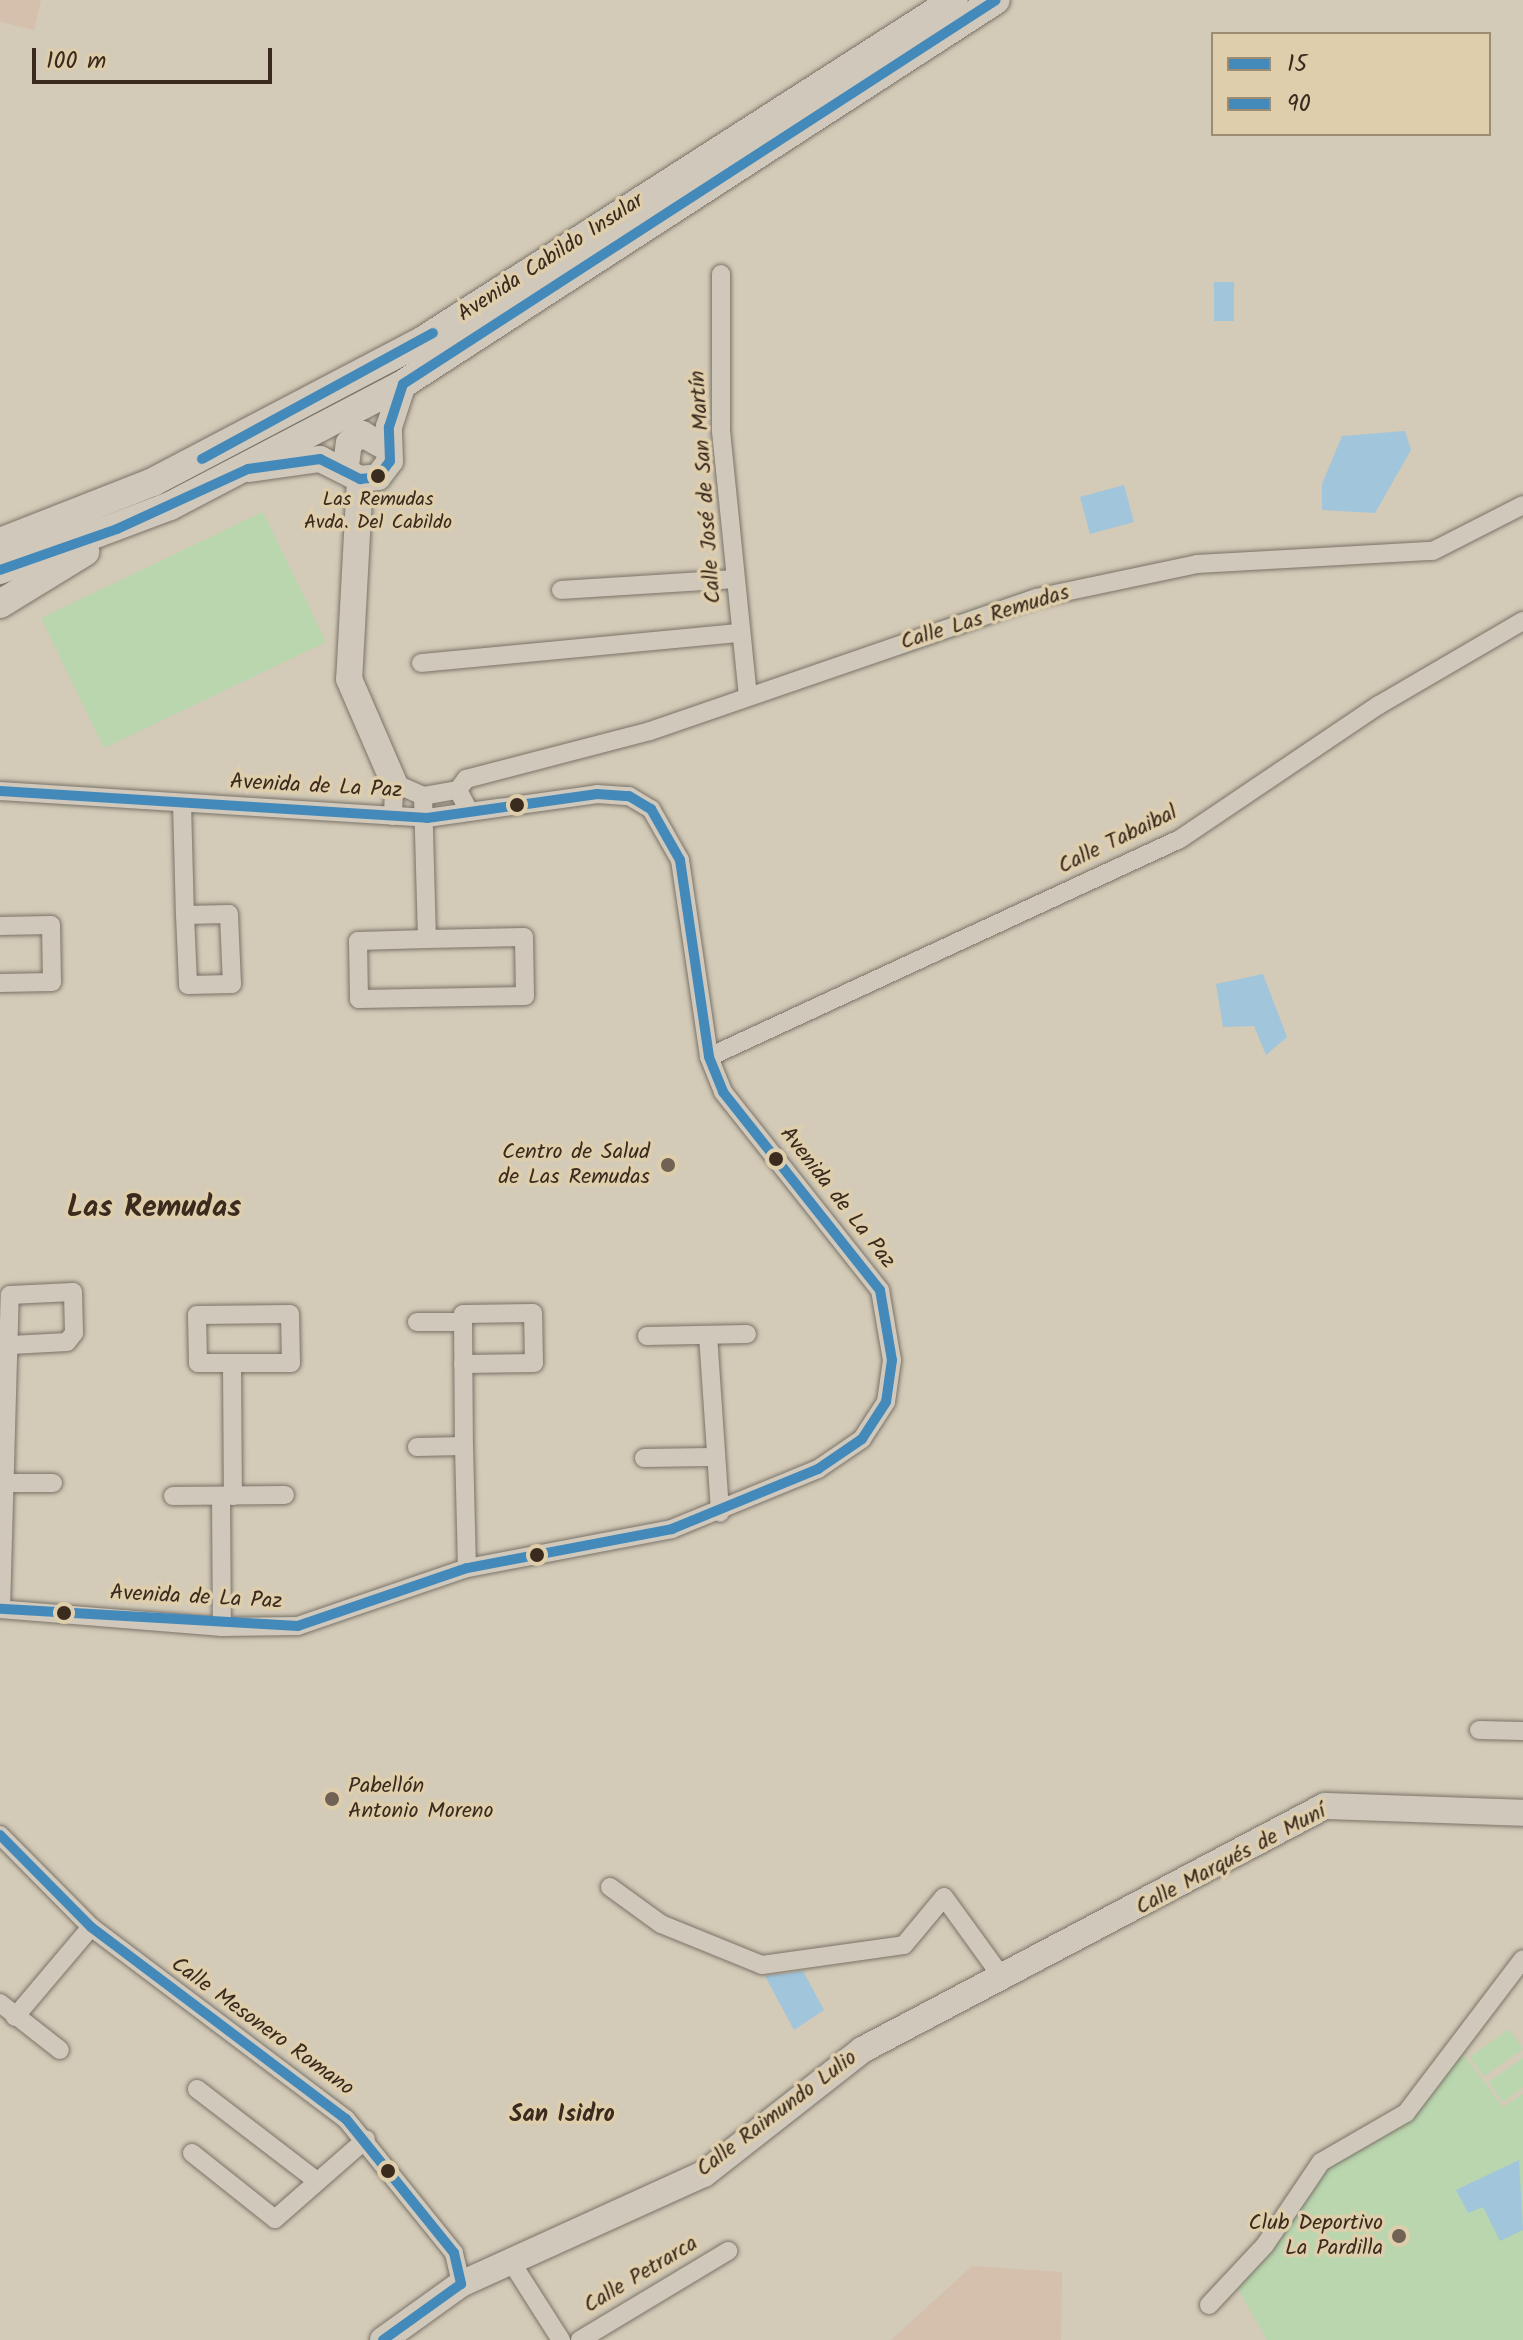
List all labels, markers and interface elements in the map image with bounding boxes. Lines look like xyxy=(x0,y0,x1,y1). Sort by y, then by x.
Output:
scale bar xyxy=(36,32,276,82)
legend xyxy=(1211,32,1491,136)
text: 100 m xyxy=(46,42,106,81)
text: 15 xyxy=(1287,45,1307,84)
text: 90 xyxy=(1287,85,1311,124)
street label: Avenida Cabildo Insular xyxy=(453,188,649,328)
street label: Calle José de San Martín xyxy=(685,369,727,605)
marker: Las Remudas Avda. Del Cabildo xyxy=(370,468,386,484)
place label: Las Remudas Avda. Del Cabildo xyxy=(304,488,452,535)
street label: Calle Las Remudas xyxy=(897,580,1073,656)
street label: Avenida de La Paz xyxy=(229,769,403,805)
unlabelled marker xyxy=(509,797,525,813)
street label: Calle Tabaibal xyxy=(1054,800,1182,880)
street label: Avenida de La Paz xyxy=(774,1122,900,1274)
place label: Centro de Salud de Las Remudas xyxy=(498,1139,650,1190)
unlabelled marker xyxy=(768,1151,784,1167)
marker: Centro de Salud de Las Remudas xyxy=(657,1154,679,1176)
district label: Las Remudas xyxy=(67,1190,241,1226)
unlabelled marker xyxy=(529,1547,545,1563)
street label: Avenida de La Paz xyxy=(109,1580,283,1616)
unlabelled marker xyxy=(56,1605,72,1621)
place label: Pabellón Antonio Moreno xyxy=(348,1773,494,1824)
marker: Pabellón Antonio Moreno xyxy=(323,1790,341,1808)
street label: Calle Marqués de Muní xyxy=(1131,1799,1331,1921)
street label: Calle Mesonero Romano xyxy=(165,1952,359,2102)
street label: Calle Raimundo Lulio xyxy=(692,2045,862,2183)
district label: San Isidro xyxy=(509,2101,615,2129)
unlabelled marker xyxy=(380,2163,396,2179)
place label: Club Deportivo La Pardilla xyxy=(1249,2210,1383,2262)
marker: Club Deportivo La Pardilla xyxy=(1390,2227,1408,2245)
street label: Calle Petrarca xyxy=(579,2231,703,2319)

